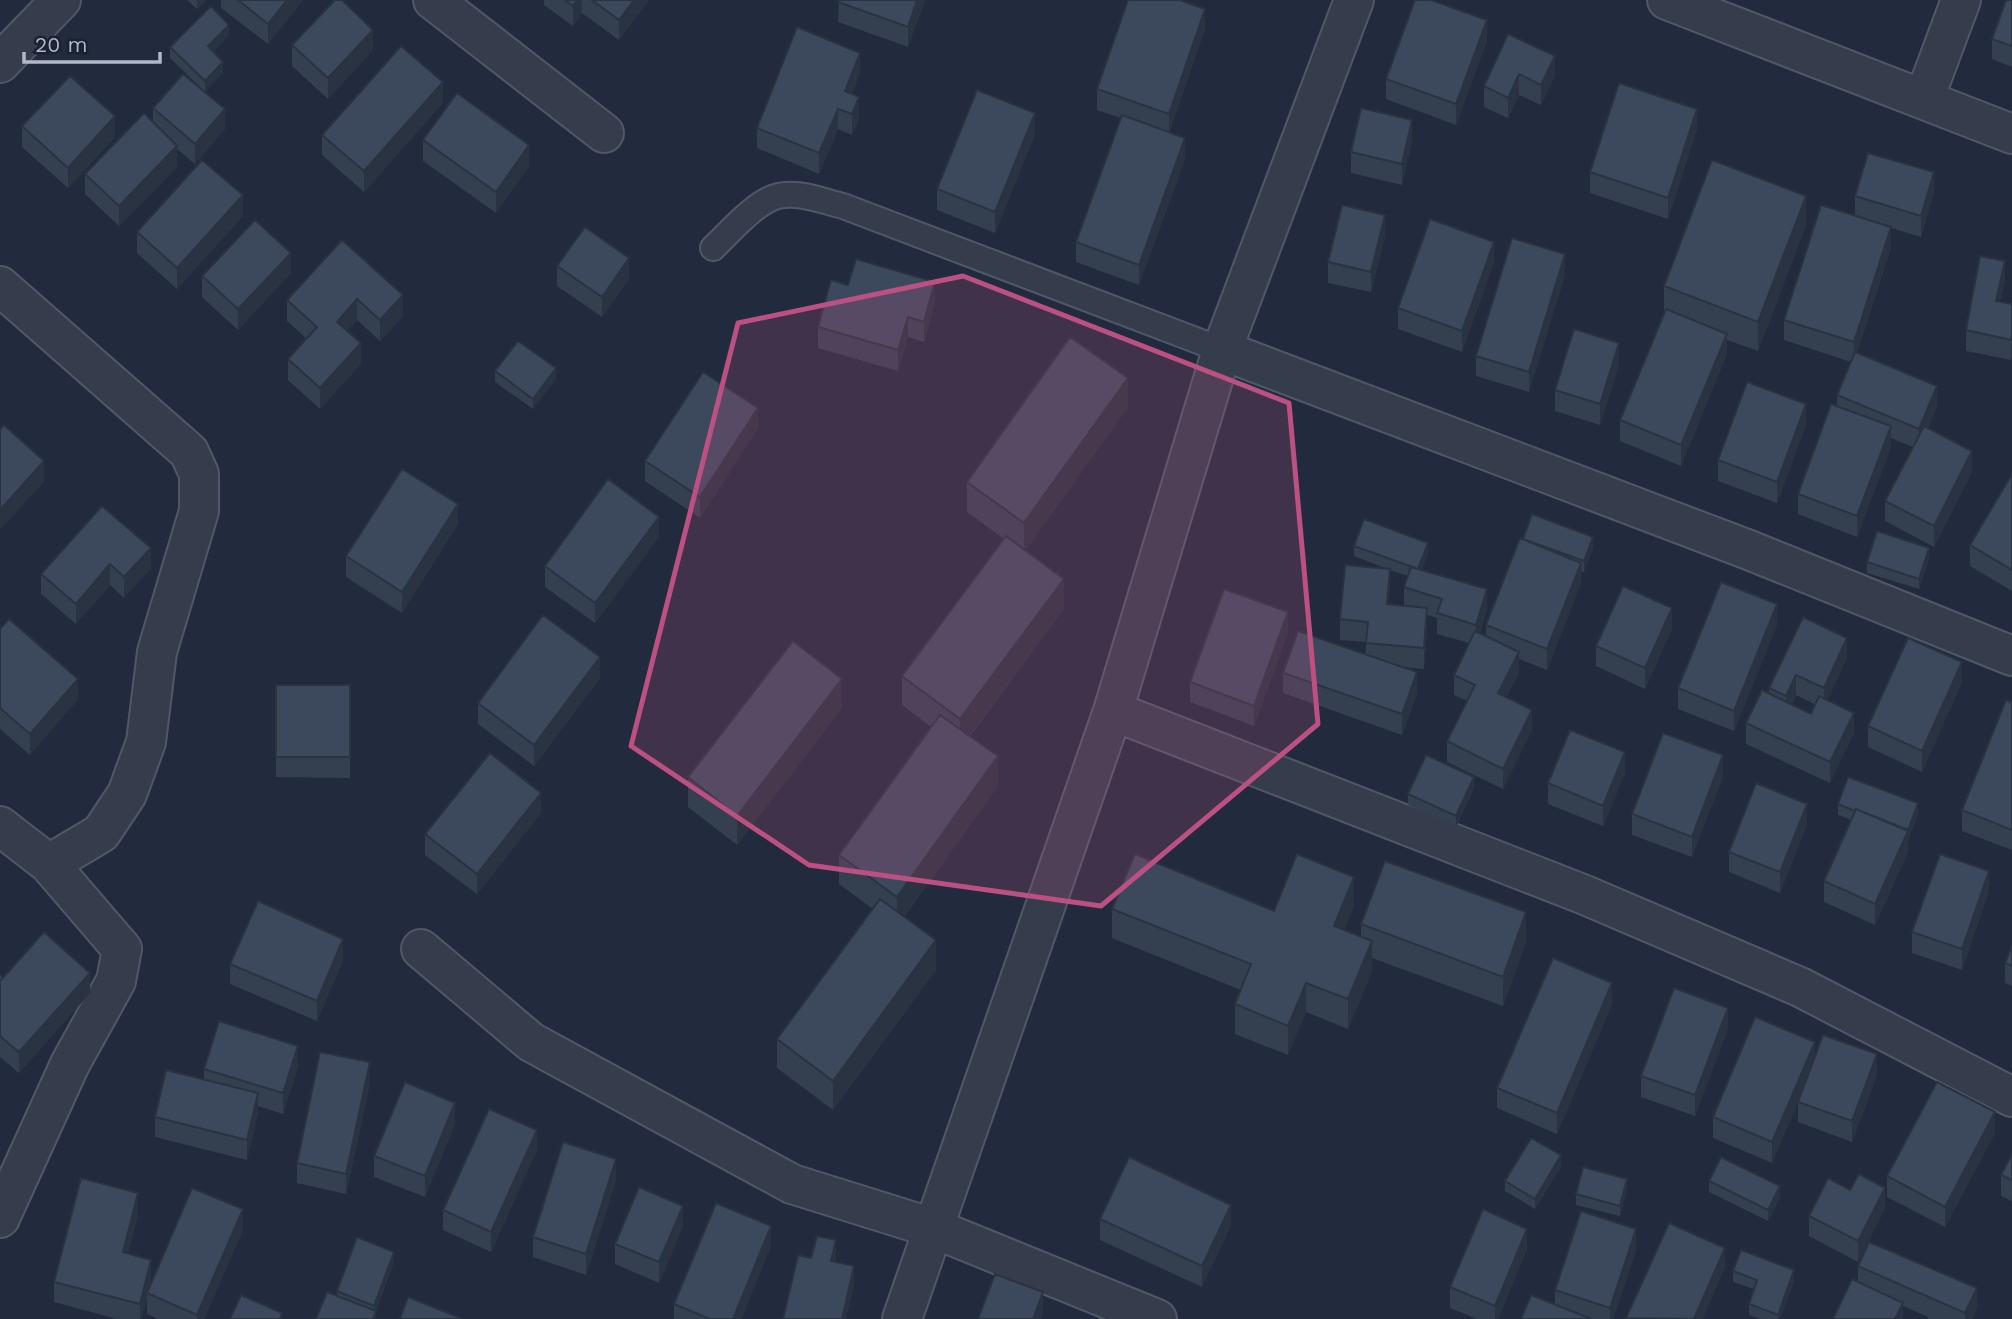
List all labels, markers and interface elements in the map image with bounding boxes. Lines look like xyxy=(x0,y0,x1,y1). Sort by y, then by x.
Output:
scale bar xyxy=(24,21,161,65)
text: 20 m xyxy=(35,32,87,57)

